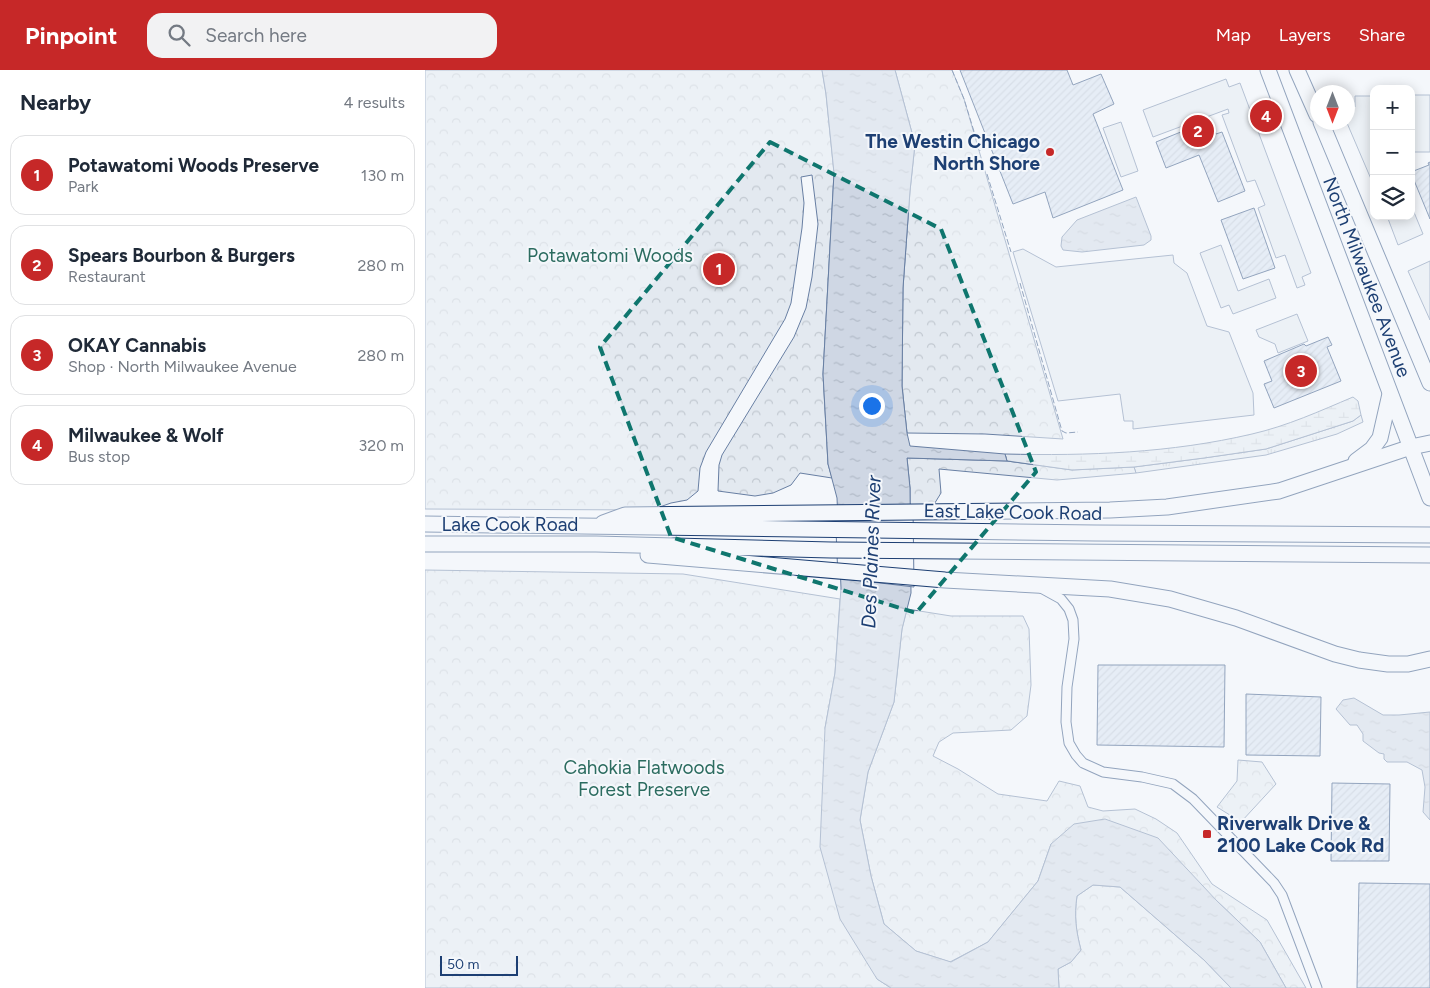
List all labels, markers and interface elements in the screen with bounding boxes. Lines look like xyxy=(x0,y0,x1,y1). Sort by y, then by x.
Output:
search box xyxy=(147,13,497,58)
text: Pinpoint xyxy=(25,21,117,50)
icon: search xyxy=(165,21,193,49)
text: Search here xyxy=(205,24,307,47)
text: Map xyxy=(1216,24,1251,46)
text: Layers xyxy=(1279,24,1331,46)
text: Share xyxy=(1359,24,1405,46)
north arrow xyxy=(1310,85,1355,130)
map controls xyxy=(1370,85,1415,220)
button: + xyxy=(1370,85,1415,130)
text: Nearby xyxy=(20,90,91,115)
text: 4 results xyxy=(344,93,405,112)
pin: 4 xyxy=(1250,97,1282,135)
pin: 2 xyxy=(1182,112,1214,150)
place label: The Westin Chicago North Shore xyxy=(865,130,1040,175)
button: − xyxy=(1370,130,1415,175)
marker: The Westin Chicago North Shore xyxy=(1044,146,1056,158)
text: Potawatomi Woods Preserve xyxy=(68,154,319,177)
text: 1 xyxy=(34,166,40,185)
text: 130 m xyxy=(361,166,404,185)
street label: North Milwaukee Avenue xyxy=(1318,173,1416,381)
button: layers xyxy=(1370,175,1415,220)
text: Park xyxy=(68,177,98,196)
text: Spears Bourbon & Burgers xyxy=(68,244,295,267)
park label: Potawatomi Woods xyxy=(527,244,693,267)
pin: 1 xyxy=(703,250,735,288)
text: 2 xyxy=(32,256,42,275)
text: 280 m xyxy=(357,256,404,275)
text: Restaurant xyxy=(68,267,146,286)
text: OKAY Cannabis xyxy=(68,334,206,357)
text: 3 xyxy=(33,346,41,365)
text: 280 m xyxy=(357,346,404,365)
pin: 3 xyxy=(1285,352,1317,390)
text: Shop · North Milwaukee Avenue xyxy=(68,357,297,376)
your location xyxy=(859,393,885,419)
text: Milwaukee & Wolf xyxy=(68,424,224,447)
text: 4 xyxy=(32,436,42,455)
text: 320 m xyxy=(359,436,404,455)
text: Bus stop xyxy=(68,447,130,466)
water label: Des Plaines River xyxy=(856,474,886,629)
street label: East Lake Cook Road xyxy=(923,499,1103,525)
street label: Lake Cook Road xyxy=(441,513,579,536)
park label: Cahokia Flatwoods Forest Preserve xyxy=(563,756,725,801)
place label: Riverwalk Drive & 2100 Lake Cook Rd xyxy=(1217,812,1384,857)
marker: Riverwalk Drive & 2100 Lake Cook Rd xyxy=(1201,828,1213,840)
scale bar xyxy=(440,953,517,976)
text: 50 m xyxy=(447,956,479,973)

